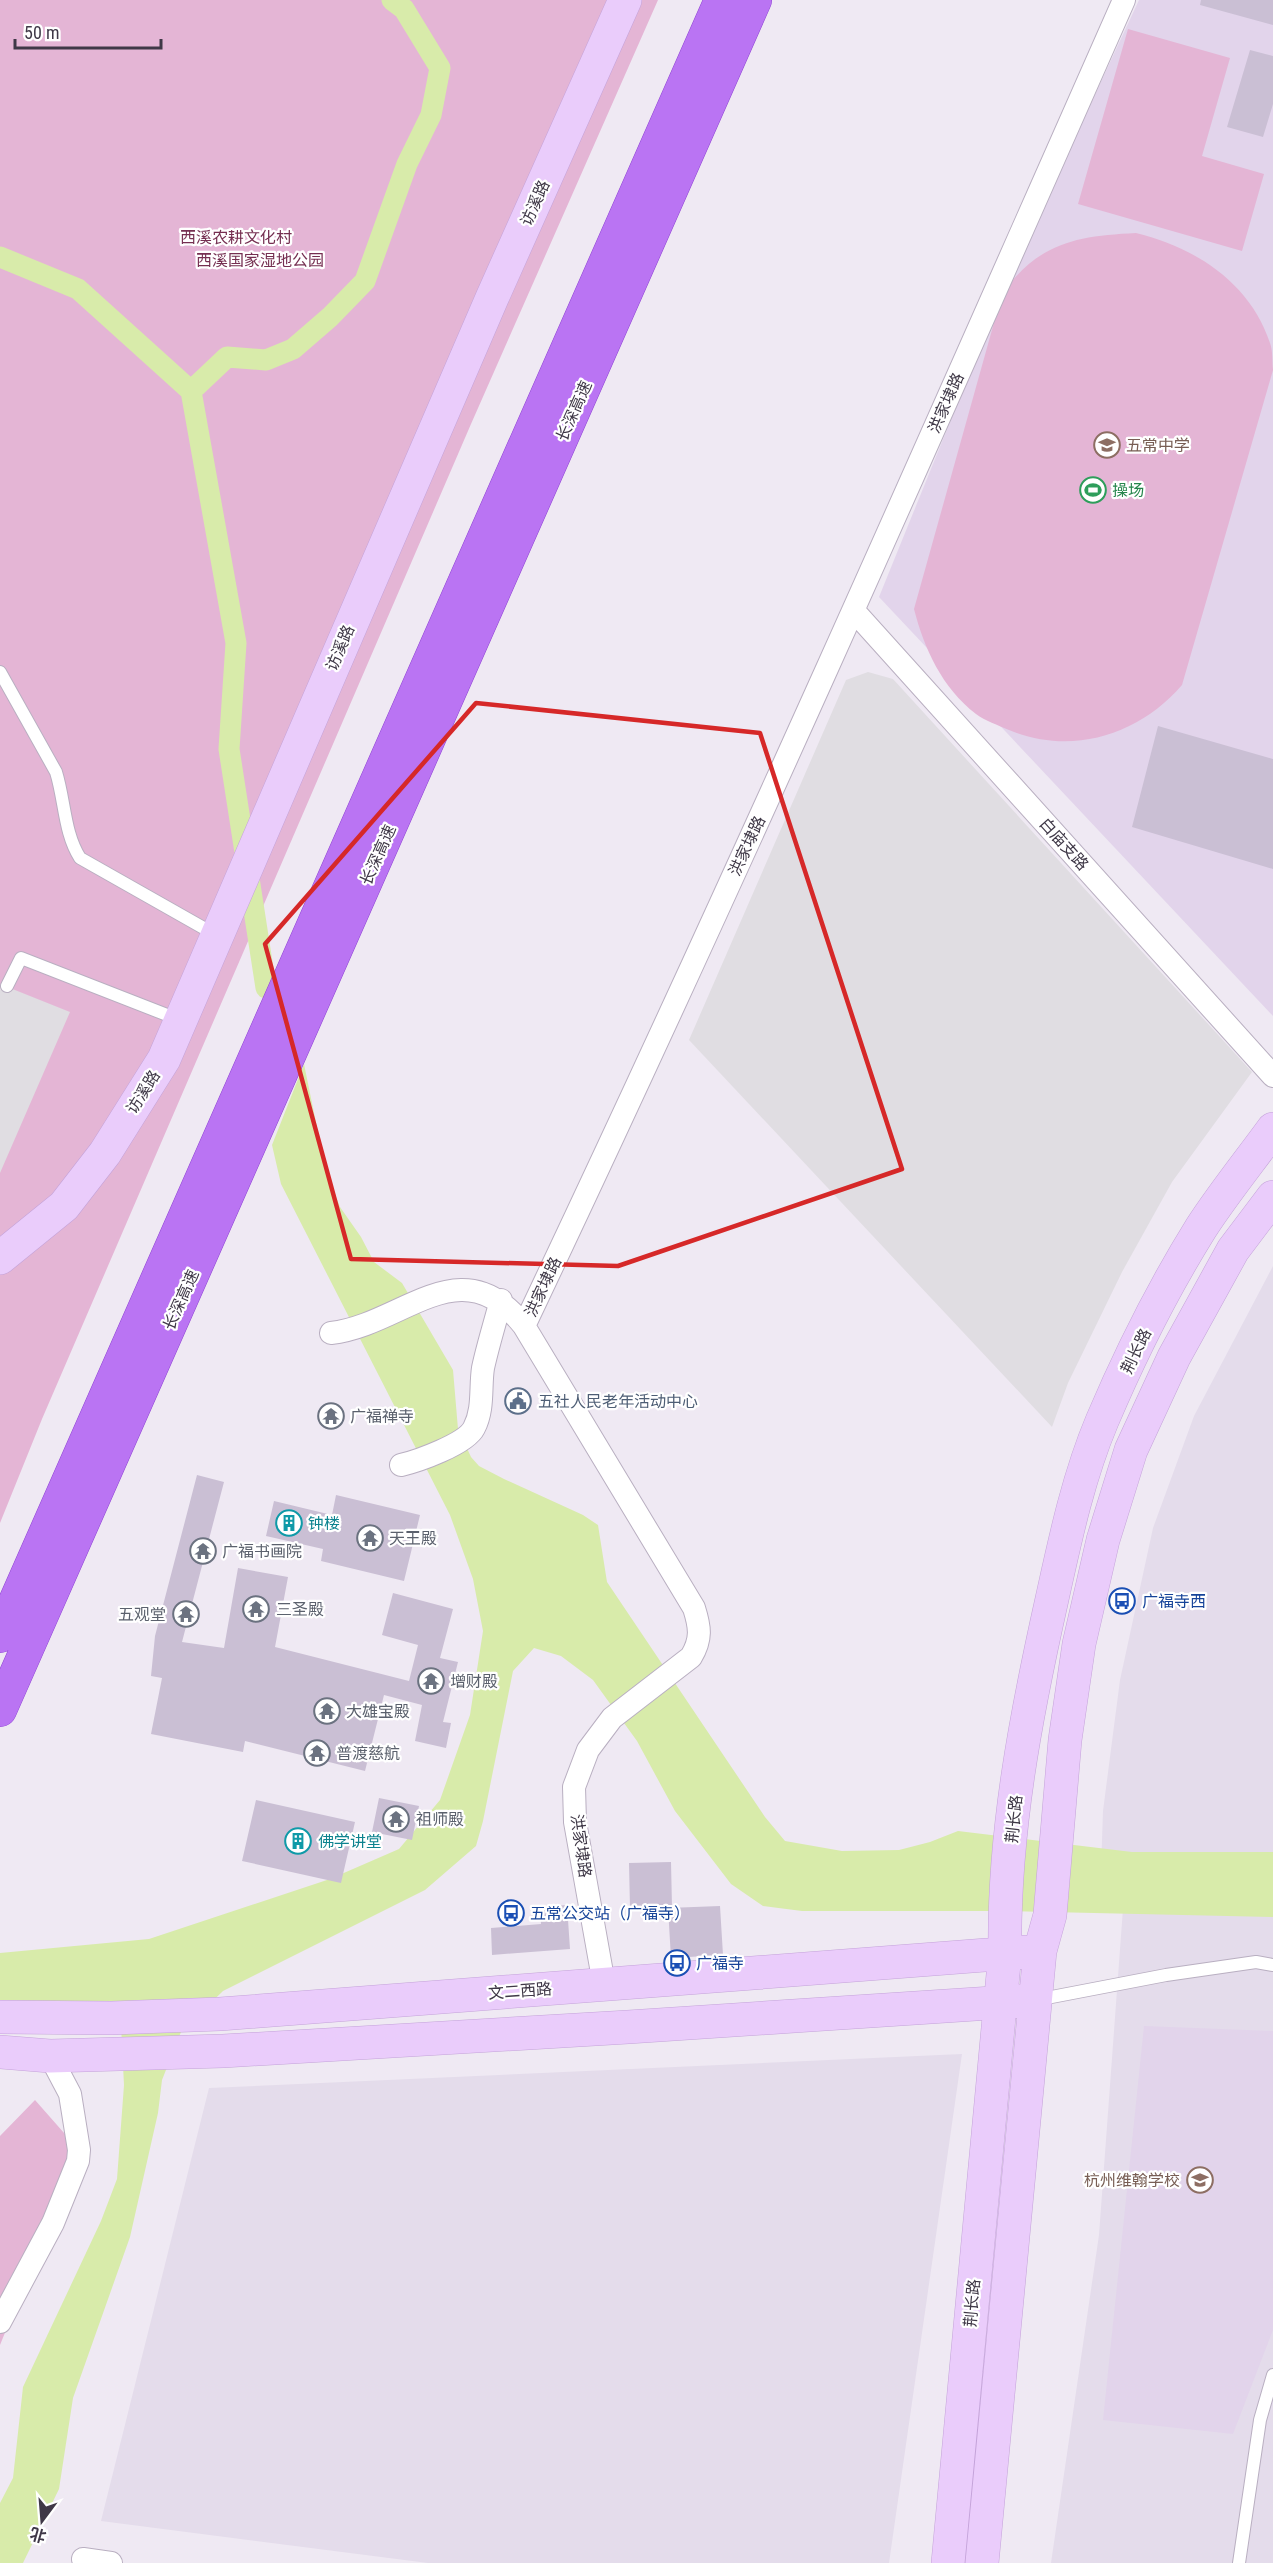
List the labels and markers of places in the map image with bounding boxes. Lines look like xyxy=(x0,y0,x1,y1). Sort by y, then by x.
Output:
school or university icon: 五常中学 xyxy=(1092,430,1122,460)
place label: 五常中学 xyxy=(1126,436,1190,455)
sports icon: 操场 xyxy=(1078,475,1108,505)
place label: 操场 xyxy=(1112,481,1144,500)
public building icon: 五社人民老年活动中心 xyxy=(503,1386,533,1416)
place label: 五社人民老年活动中心 xyxy=(538,1392,698,1411)
temple icon: 广福禅寺 xyxy=(316,1401,346,1431)
place label: 广福禅寺 xyxy=(350,1407,414,1426)
building icon: 钟楼 xyxy=(274,1508,304,1538)
place label: 钟楼 xyxy=(308,1514,340,1533)
temple icon: 天王殿 xyxy=(355,1523,385,1553)
place label: 天王殿 xyxy=(389,1529,437,1548)
temple icon: 广福书画院 xyxy=(188,1536,218,1566)
place label: 广福书画院 xyxy=(222,1542,302,1561)
bus stop icon: 广福寺西 xyxy=(1107,1586,1137,1616)
place label: 广福寺西 xyxy=(1142,1592,1206,1611)
temple icon: 三圣殿 xyxy=(241,1594,271,1624)
temple icon: 五观堂 xyxy=(171,1599,201,1629)
place label: 三圣殿 xyxy=(276,1600,324,1619)
place label: 五观堂 xyxy=(118,1605,166,1624)
temple icon: 增财殿 xyxy=(416,1666,446,1696)
place label: 增财殿 xyxy=(450,1672,498,1691)
temple icon: 大雄宝殿 xyxy=(312,1696,342,1726)
place label: 大雄宝殿 xyxy=(346,1702,410,1721)
temple icon: 普渡慈航 xyxy=(302,1738,332,1768)
place label: 普渡慈航 xyxy=(336,1744,400,1763)
temple icon: 祖师殿 xyxy=(381,1804,411,1834)
place label: 祖师殿 xyxy=(416,1810,464,1829)
building icon: 佛学讲堂 xyxy=(283,1826,313,1856)
place label: 佛学讲堂 xyxy=(318,1832,382,1851)
bus stop icon: 五常公交站（广福寺） xyxy=(496,1898,526,1928)
place label: 五常公交站（广福寺） xyxy=(530,1904,690,1923)
bus stop icon: 广福寺 xyxy=(662,1948,692,1978)
place label: 广福寺 xyxy=(696,1954,744,1973)
school or university icon: 杭州维翰学校 xyxy=(1185,2165,1215,2195)
place label: 杭州维翰学校 xyxy=(1084,2171,1180,2190)

